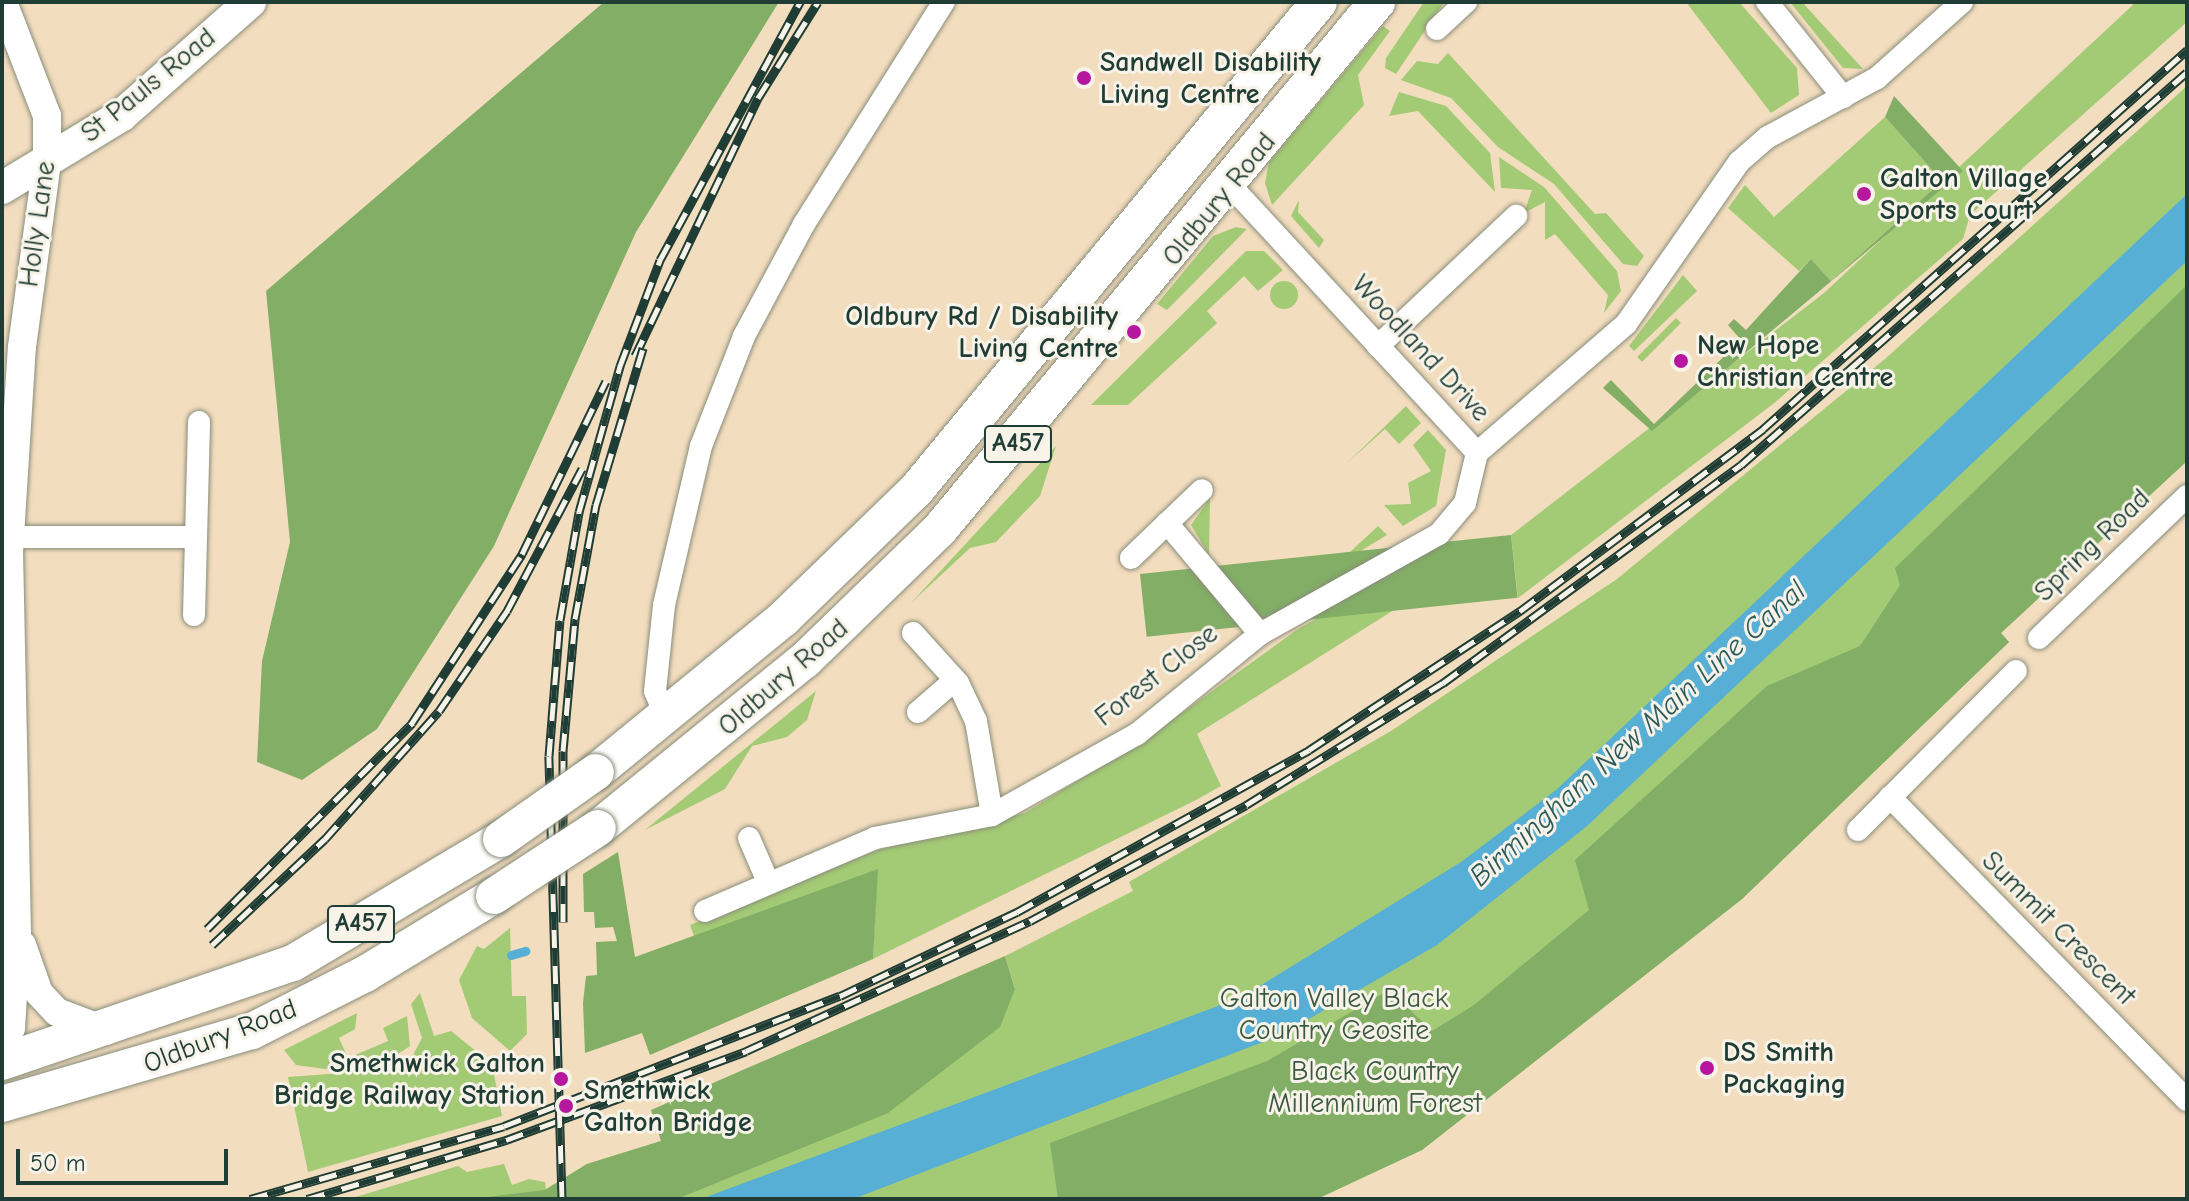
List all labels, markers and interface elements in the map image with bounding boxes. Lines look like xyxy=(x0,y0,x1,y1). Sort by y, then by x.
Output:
street label: St Pauls Road xyxy=(74,20,222,150)
place label: Sandwell Disability Living Centre xyxy=(1100,45,1321,111)
marker: Sandwell Disability Living Centre xyxy=(1075,69,1093,87)
street label: Oldbury Road xyxy=(1155,126,1283,272)
street label: Holly Lane xyxy=(12,159,62,289)
place label: Galton Village Sports Court xyxy=(1880,161,2047,227)
marker: Galton Village Sports Court xyxy=(1855,185,1873,203)
street label: Woodland Drive xyxy=(1345,268,1497,428)
place label: Oldbury Rd / Disability Living Centre xyxy=(845,299,1118,365)
marker: Oldbury Rd / Disability Living Centre xyxy=(1125,323,1143,341)
place label: New Hope Christian Centre xyxy=(1697,328,1893,394)
marker: New Hope Christian Centre xyxy=(1672,352,1690,370)
road number: A457 xyxy=(982,422,1054,466)
street label: Spring Road xyxy=(2027,482,2157,608)
water label: Birmingham New Main Line Canal xyxy=(1462,573,1814,895)
street label: Oldbury Road xyxy=(711,611,855,743)
street label: Forest Close xyxy=(1088,617,1224,733)
street label: Summit Crescent xyxy=(1975,844,2143,1012)
road number: A457 xyxy=(325,902,397,946)
park label: Galton Valley Black Country Geosite xyxy=(1220,981,1448,1047)
street label: Oldbury Road xyxy=(138,991,302,1081)
place label: DS Smith Packaging xyxy=(1723,1035,1846,1101)
place label: Smethwick Galton Bridge Railway Station xyxy=(274,1046,545,1112)
park label: Black Country Millennium Forest xyxy=(1268,1054,1482,1120)
marker: DS Smith Packaging xyxy=(1698,1059,1716,1077)
marker: Smethwick Galton Bridge Railway Station xyxy=(552,1070,570,1088)
place label: Smethwick Galton Bridge xyxy=(584,1073,752,1139)
marker: Smethwick Galton Bridge xyxy=(555,1095,577,1117)
scale bar xyxy=(20,1133,232,1183)
text: 50 m xyxy=(30,1149,86,1177)

